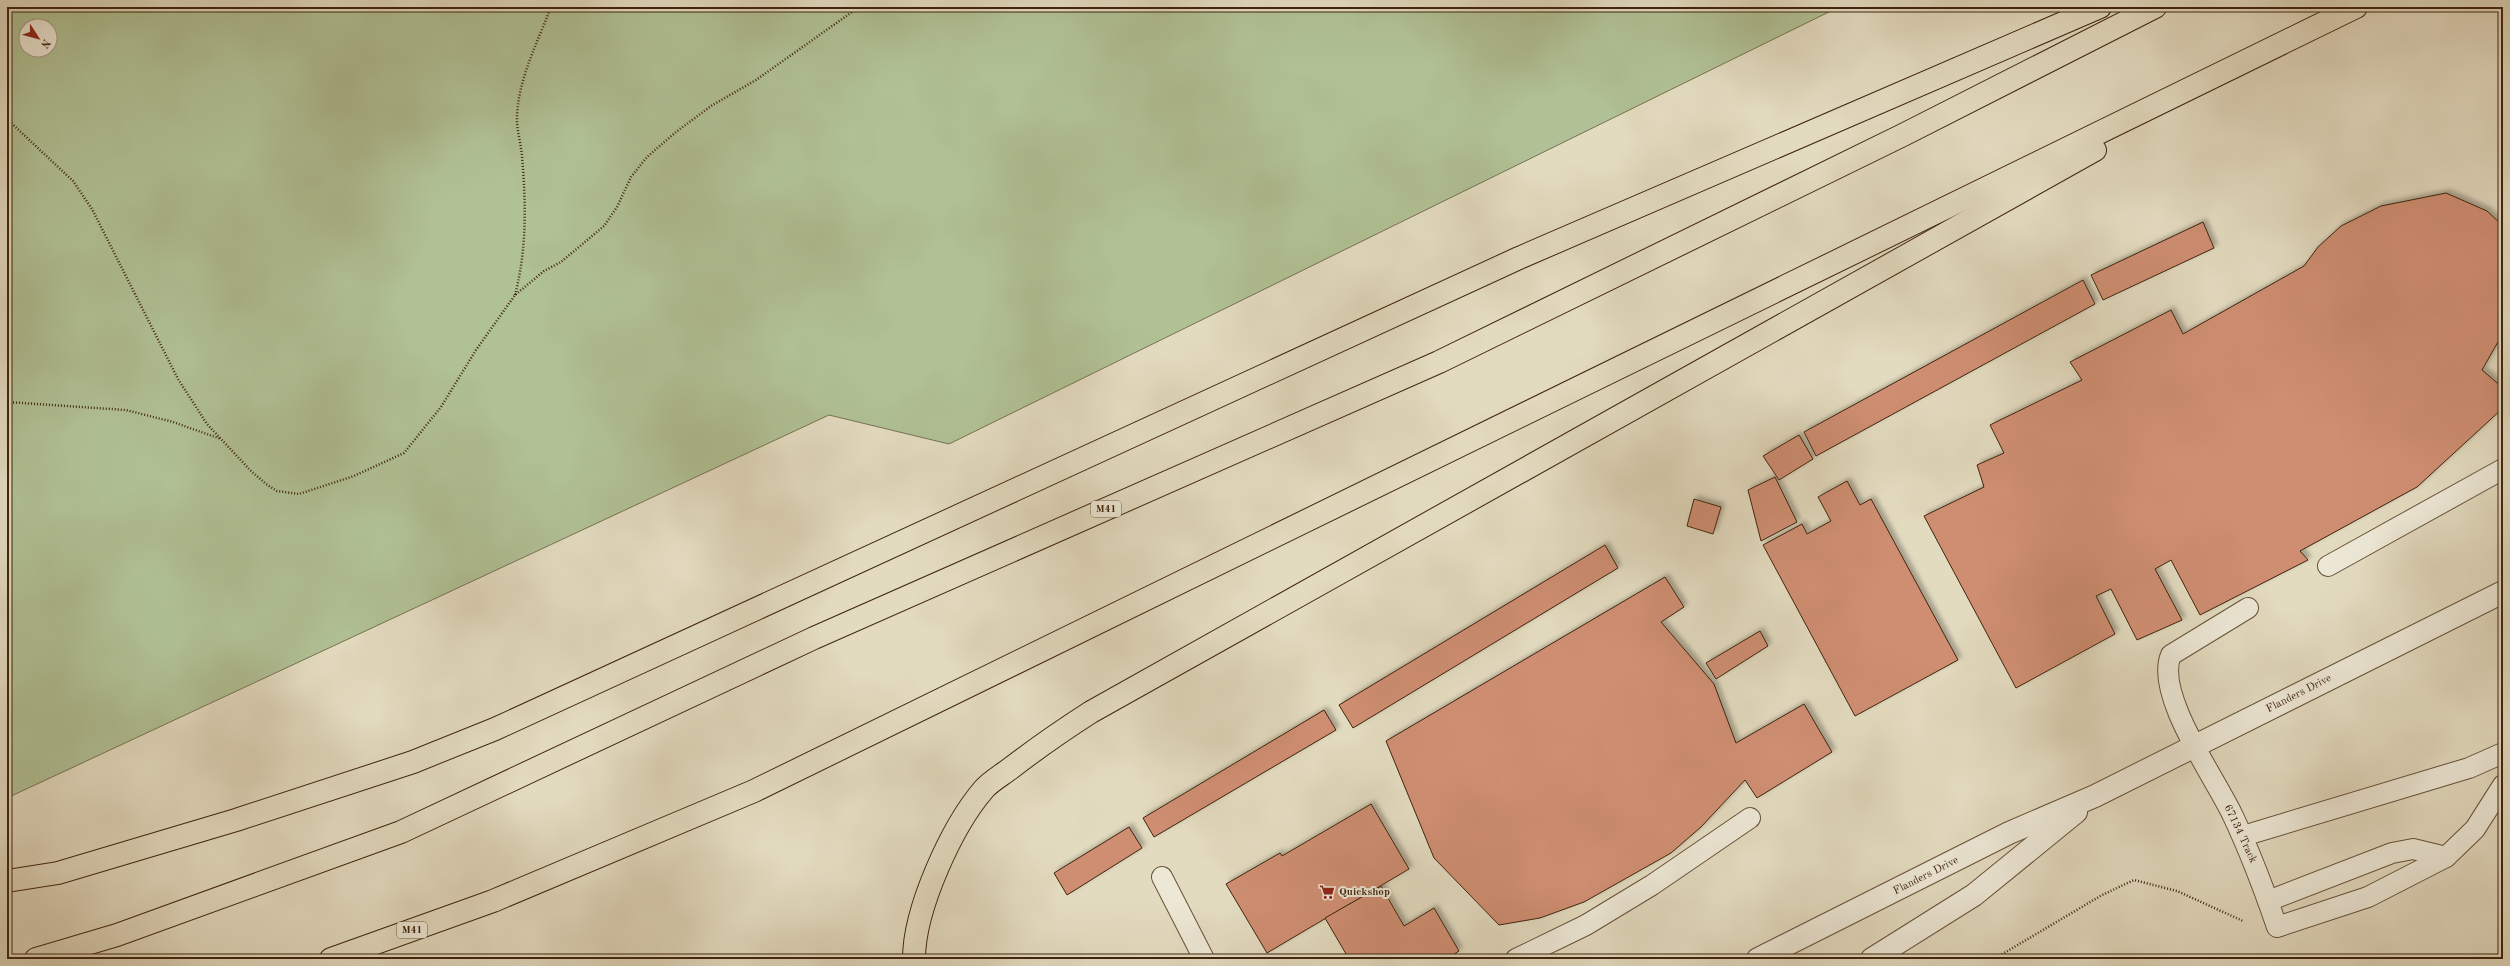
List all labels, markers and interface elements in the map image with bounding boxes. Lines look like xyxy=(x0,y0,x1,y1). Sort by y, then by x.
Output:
north arrow xyxy=(18,18,58,58)
text: N xyxy=(38,36,52,50)
road number: M41 xyxy=(1091,501,1121,517)
street label: Flanders Drive xyxy=(2265,673,2333,715)
street label: 67134 Track xyxy=(2222,803,2258,865)
street label: Flanders Drive xyxy=(1892,855,1960,897)
supermarket icon: Quickshop xyxy=(1318,883,1336,901)
place label: Quickshop xyxy=(1339,887,1390,898)
road number: M41 xyxy=(397,922,427,938)

